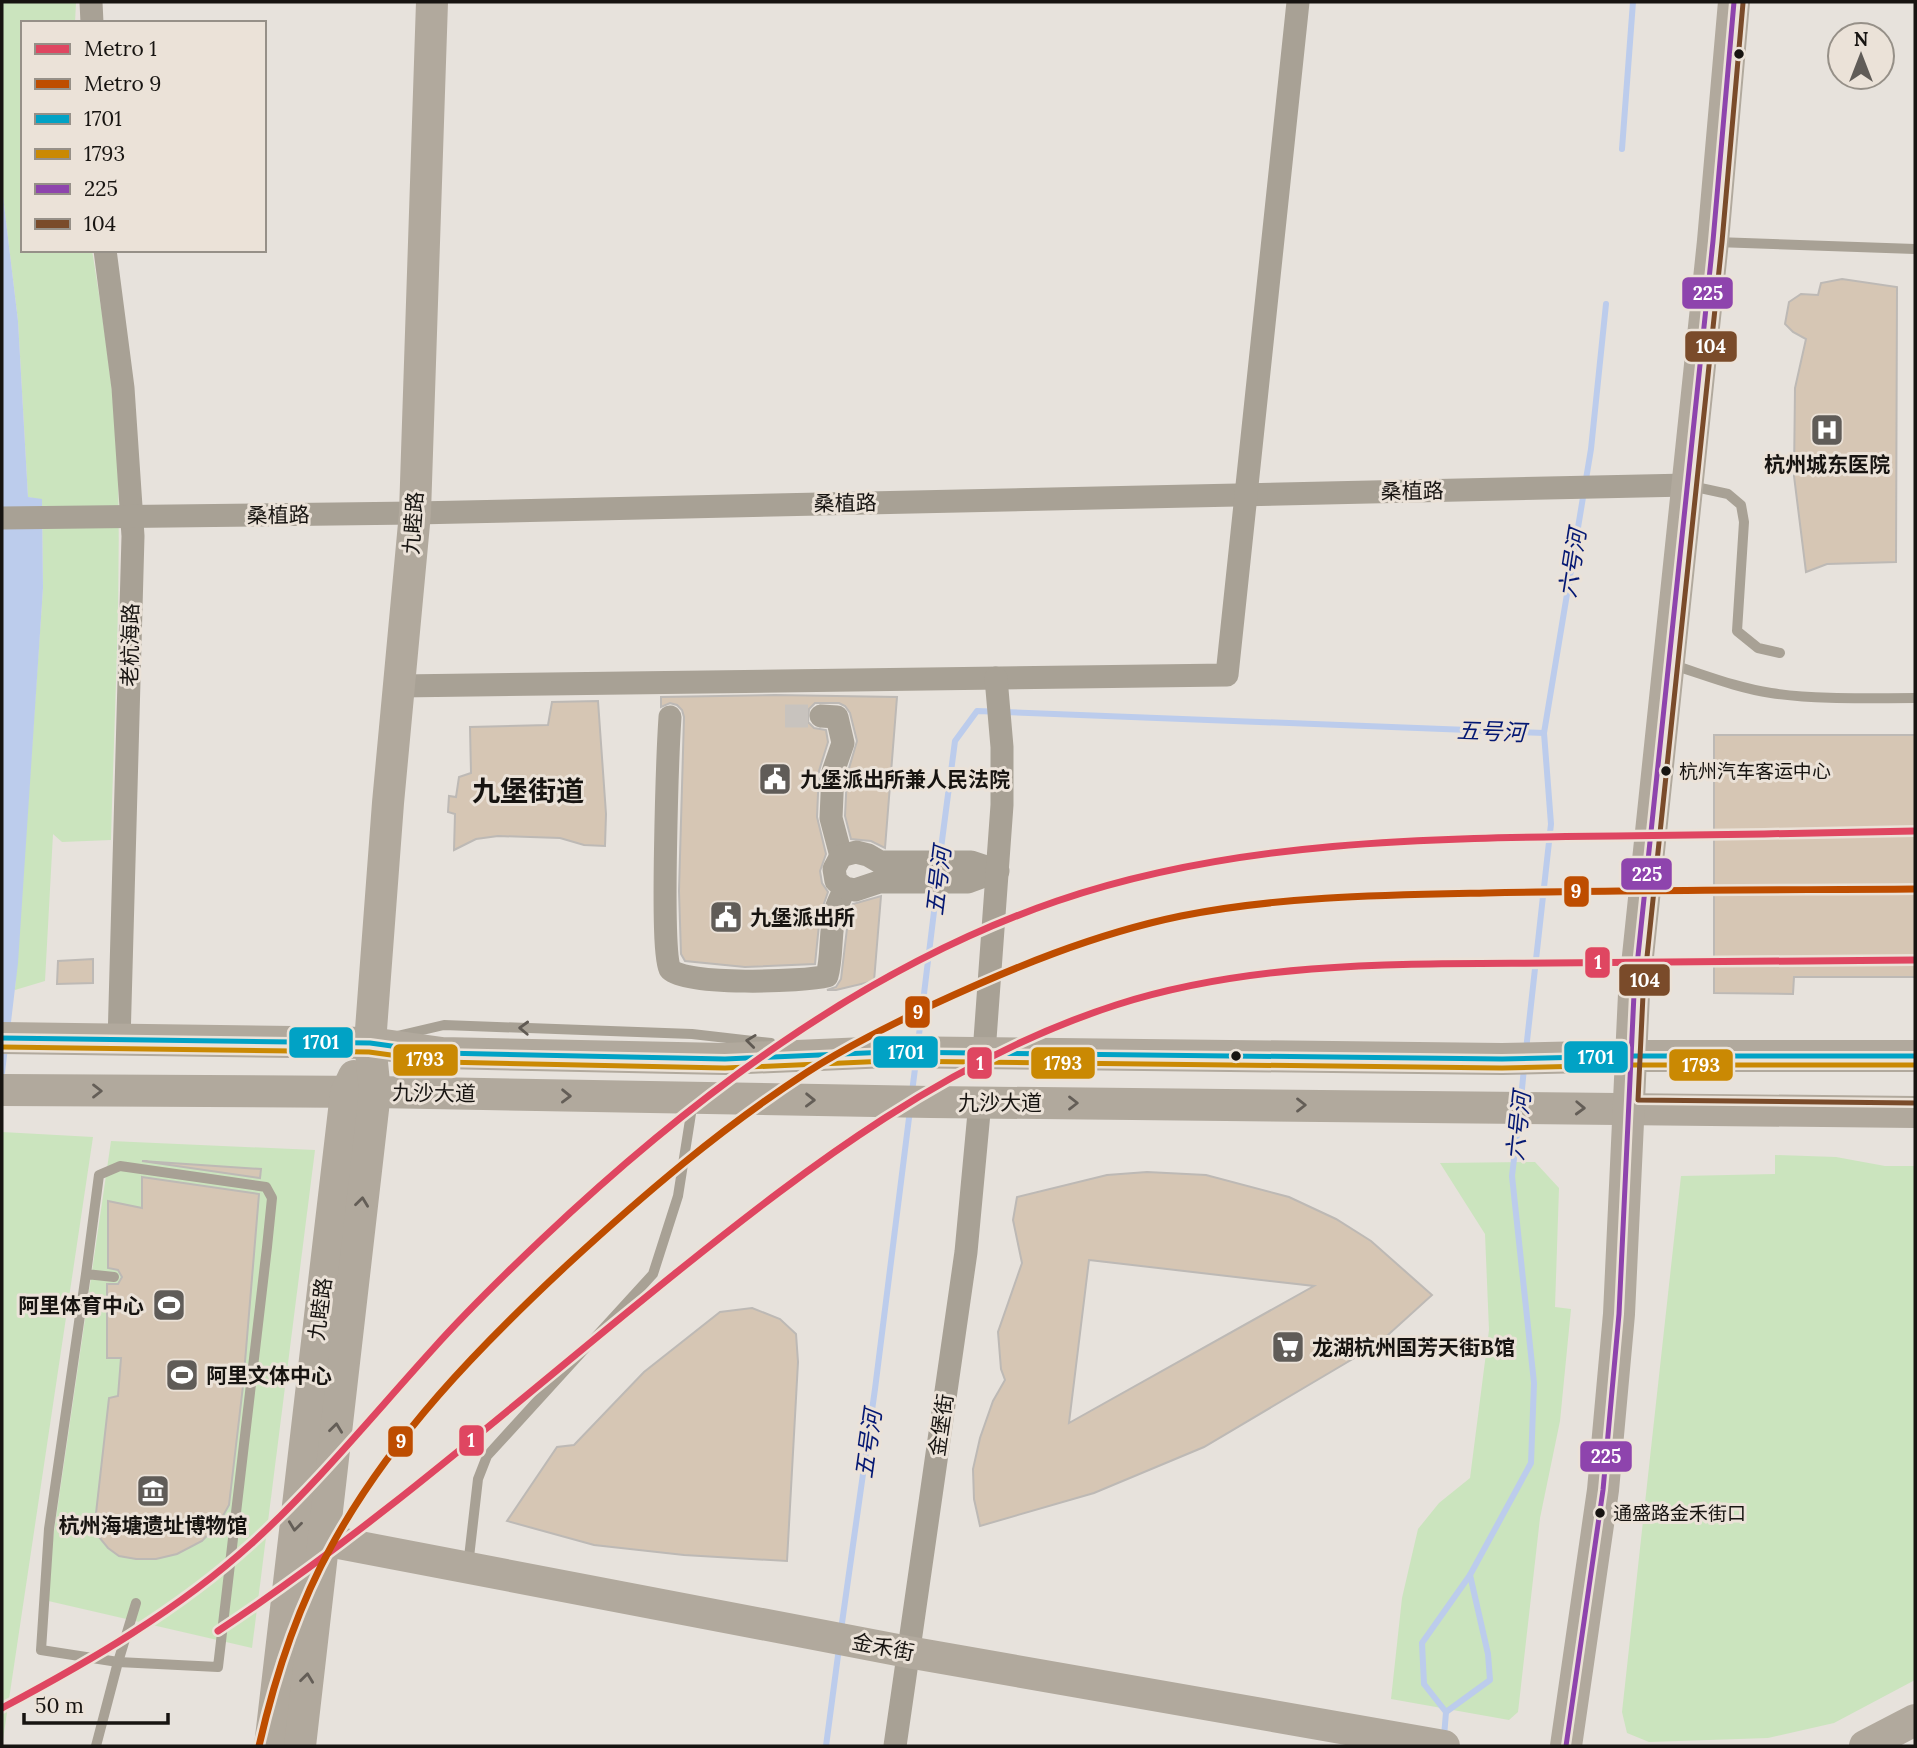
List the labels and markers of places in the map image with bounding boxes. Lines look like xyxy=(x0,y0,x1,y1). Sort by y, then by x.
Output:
unlabelled marker xyxy=(1732,47,1746,61)
hospital icon: 杭州城东医院 xyxy=(1808,411,1846,449)
place label: 杭州城东医院 xyxy=(1764,451,1890,478)
place label: 杭州汽车客运中心 xyxy=(1679,759,1831,783)
public building icon: 九堡派出所兼人民法院 xyxy=(756,760,794,798)
marker: 杭州汽车客运中心 xyxy=(1659,764,1673,778)
place label: 九堡派出所兼人民法院 xyxy=(800,766,1010,793)
public building icon: 九堡派出所 xyxy=(707,898,745,936)
place label: 九堡派出所 xyxy=(750,904,855,931)
unlabelled marker xyxy=(1229,1049,1243,1063)
sports icon: 阿里体育中心 xyxy=(150,1286,188,1324)
place label: 阿里体育中心 xyxy=(18,1292,144,1319)
supermarket icon: 龙湖杭州国芳天街B馆 xyxy=(1269,1328,1307,1366)
place label: 龙湖杭州国芳天街B馆 xyxy=(1312,1334,1515,1361)
sports icon: 阿里文体中心 xyxy=(163,1356,201,1394)
place label: 阿里文体中心 xyxy=(206,1362,332,1389)
museum icon: 杭州海塘遗址博物馆 xyxy=(134,1472,172,1510)
place label: 通盛路金禾街口 xyxy=(1613,1501,1746,1525)
marker: 通盛路金禾街口 xyxy=(1593,1506,1607,1520)
place label: 杭州海塘遗址博物馆 xyxy=(59,1512,248,1539)

